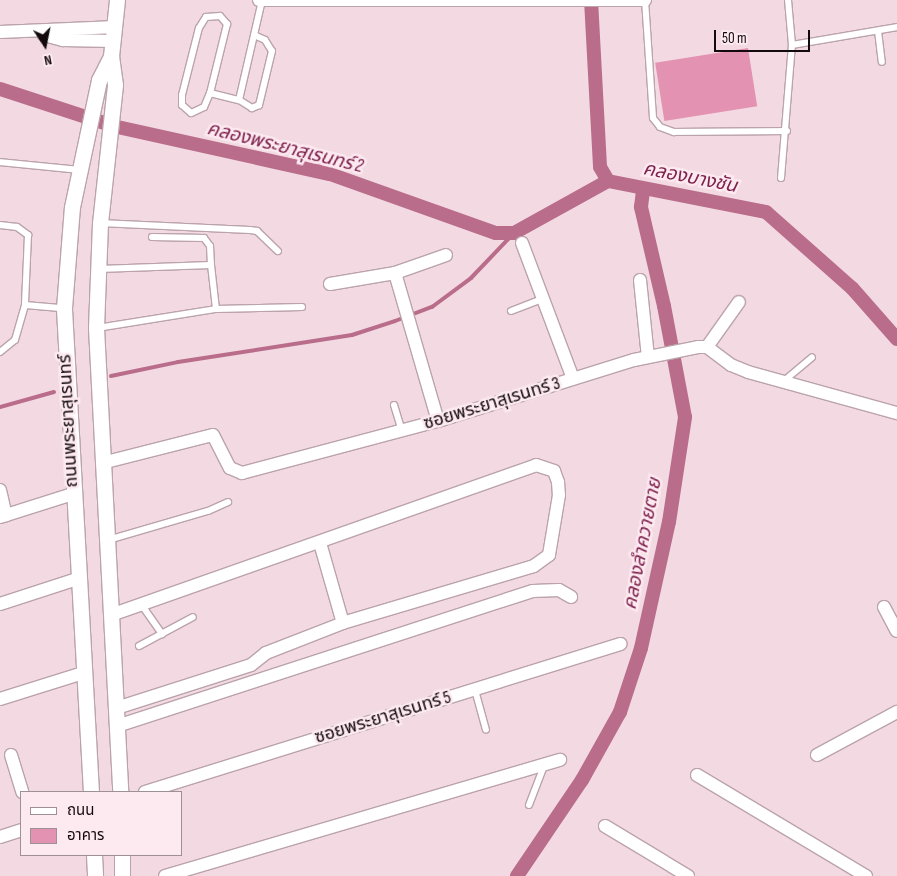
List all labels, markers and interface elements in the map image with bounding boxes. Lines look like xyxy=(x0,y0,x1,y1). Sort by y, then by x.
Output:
north arrow xyxy=(20,20,70,70)
scale bar xyxy=(717,20,813,52)
text: 50 m xyxy=(722,29,747,48)
text: N xyxy=(43,51,53,69)
water label: คลองพระยาสุเรนทร์ 2 xyxy=(205,118,365,178)
water label: คลองบางชัน xyxy=(641,158,739,198)
street label: ถนนพระยาสุเรนทร์ xyxy=(55,354,83,488)
street label: ซอยพระยาสุเรนทร์ 3 xyxy=(421,373,563,435)
water label: คลองลำควายตาย xyxy=(619,476,667,612)
street label: ซอยพระยาสุเรนทร์ 5 xyxy=(312,687,454,749)
legend xyxy=(20,791,182,856)
text: ถนน xyxy=(67,801,94,820)
text: อาคาร xyxy=(67,826,104,845)

